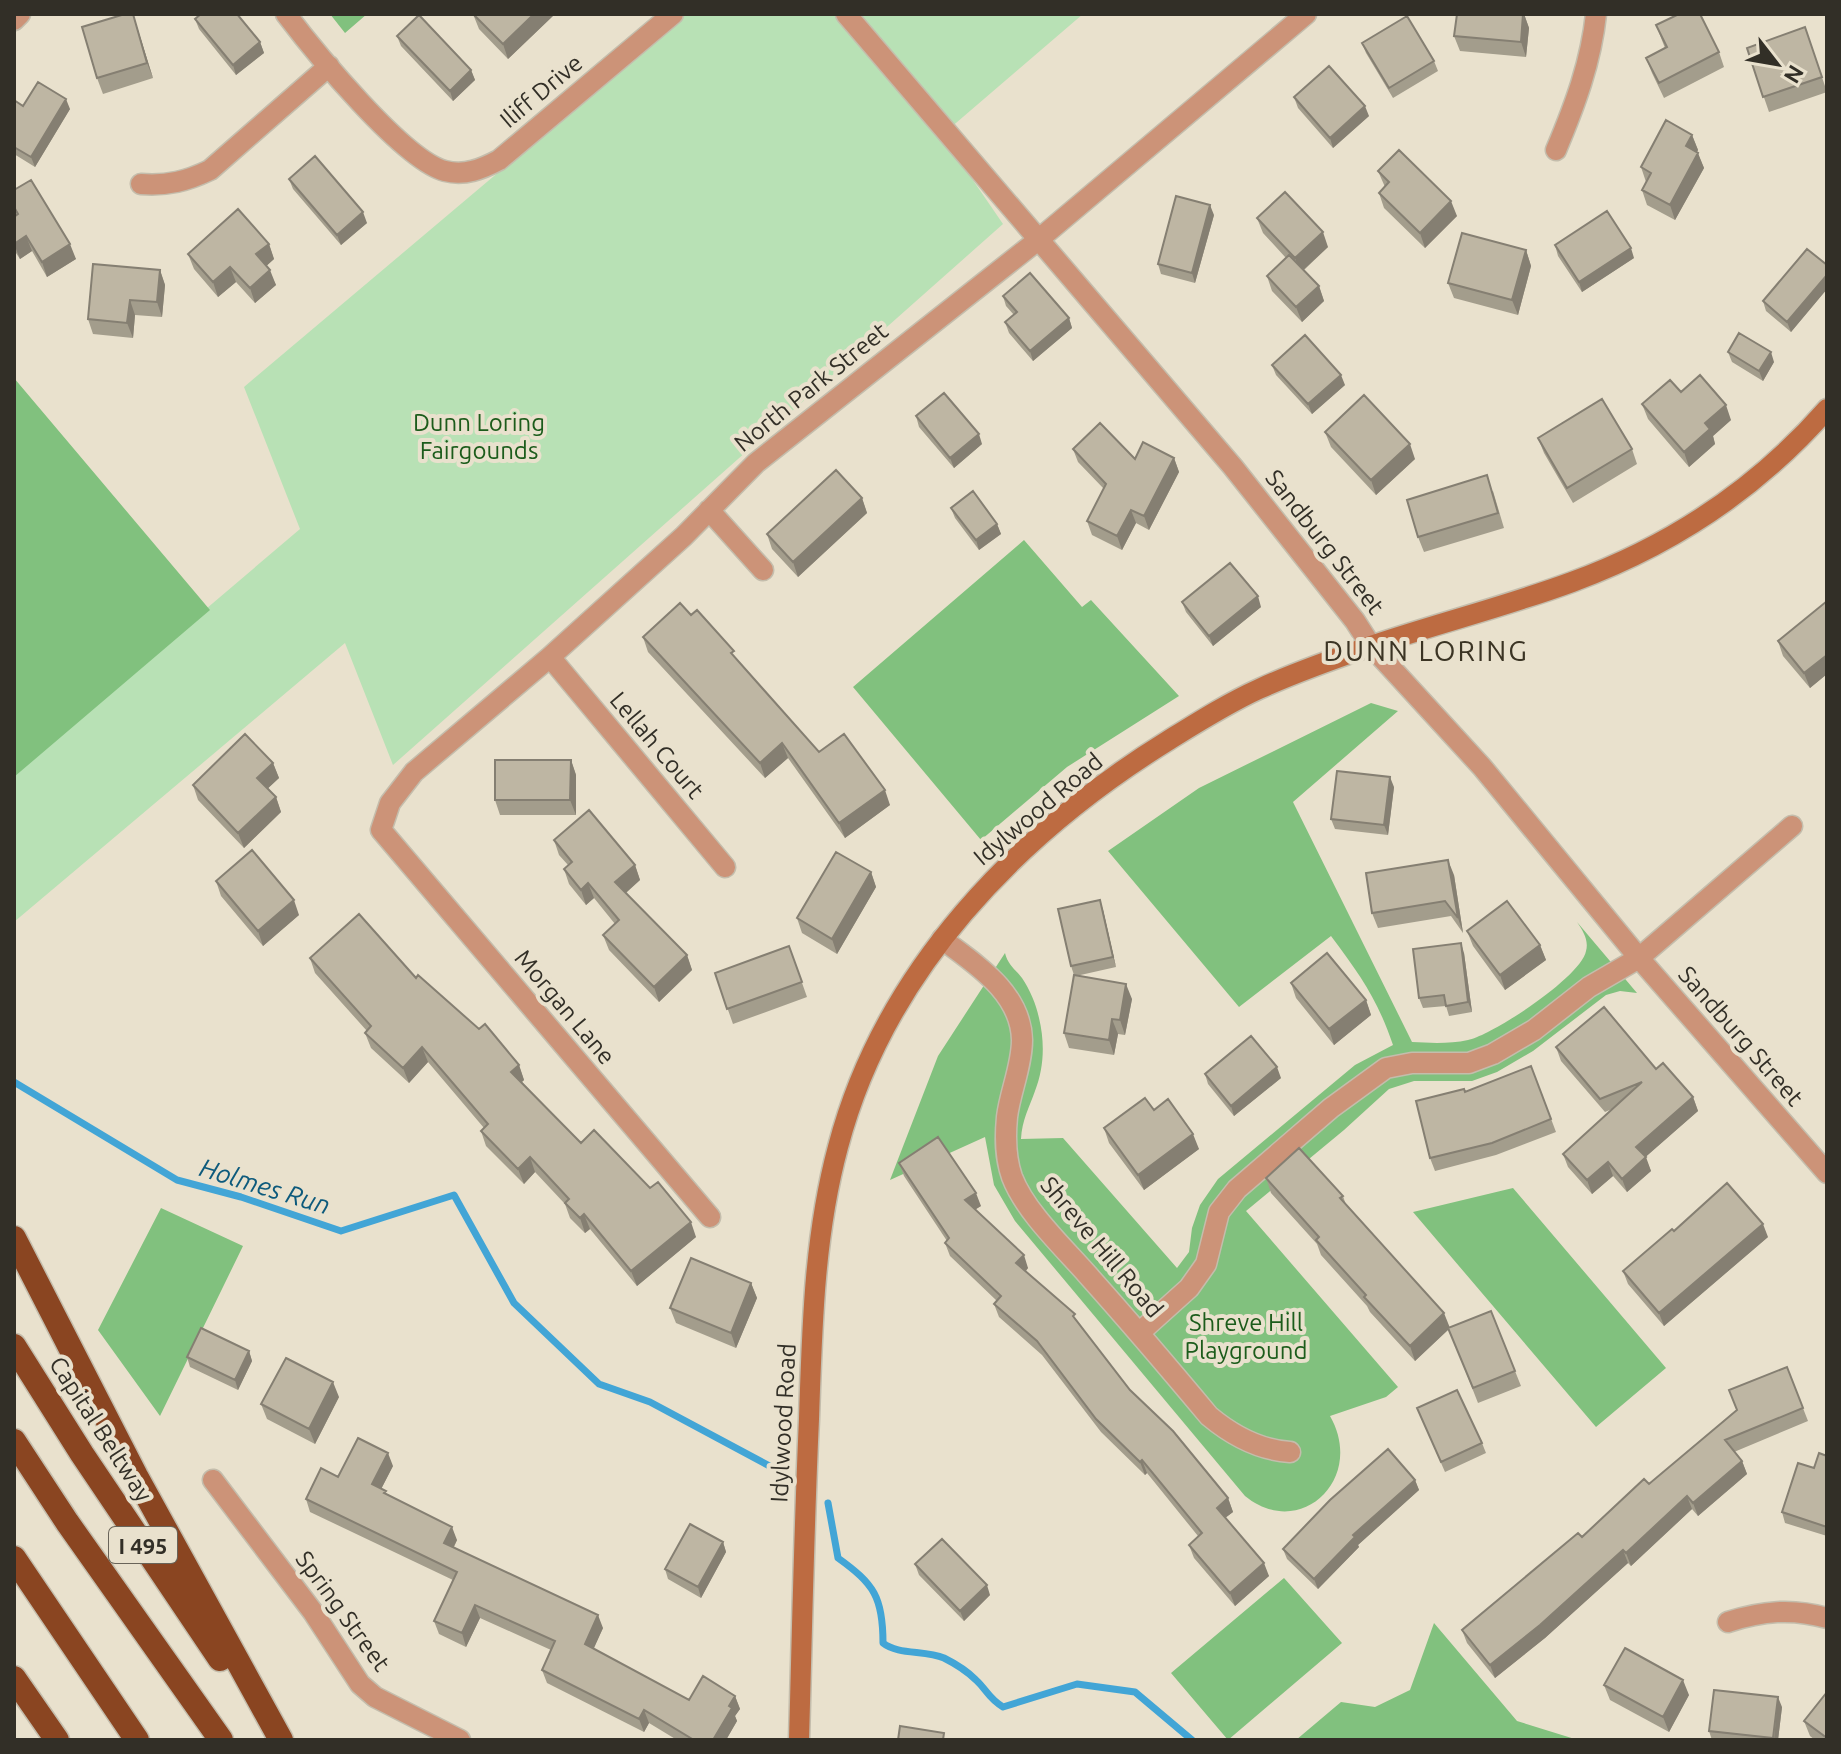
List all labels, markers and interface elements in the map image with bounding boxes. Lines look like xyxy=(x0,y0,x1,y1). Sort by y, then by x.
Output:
north arrow xyxy=(1737,24,1817,104)
street label: Iliff Drive xyxy=(494,49,588,133)
text: N xyxy=(1780,61,1810,88)
street label: North Park Street xyxy=(729,317,893,457)
park label: Dunn Loring Fairgounds xyxy=(413,409,545,464)
street label: Sandburg Street xyxy=(1260,464,1390,620)
district label: DUNN LORING xyxy=(1323,635,1529,666)
street label: Lellah Court xyxy=(605,686,710,804)
street label: Idylwood Road xyxy=(968,747,1108,871)
street label: Morgan Lane xyxy=(509,944,621,1070)
street label: Sandburg Street xyxy=(1673,961,1809,1112)
water label: Holmes Run xyxy=(196,1152,334,1220)
street label: Shreve Hill Road xyxy=(1035,1171,1169,1323)
park label: Shreve Hill Playground xyxy=(1185,1309,1307,1364)
street label: Idylwood Road xyxy=(765,1343,801,1503)
street label: Capital Beltway xyxy=(44,1352,158,1507)
road number: I 495 xyxy=(109,1527,177,1563)
street label: Spring Street xyxy=(290,1546,396,1677)

